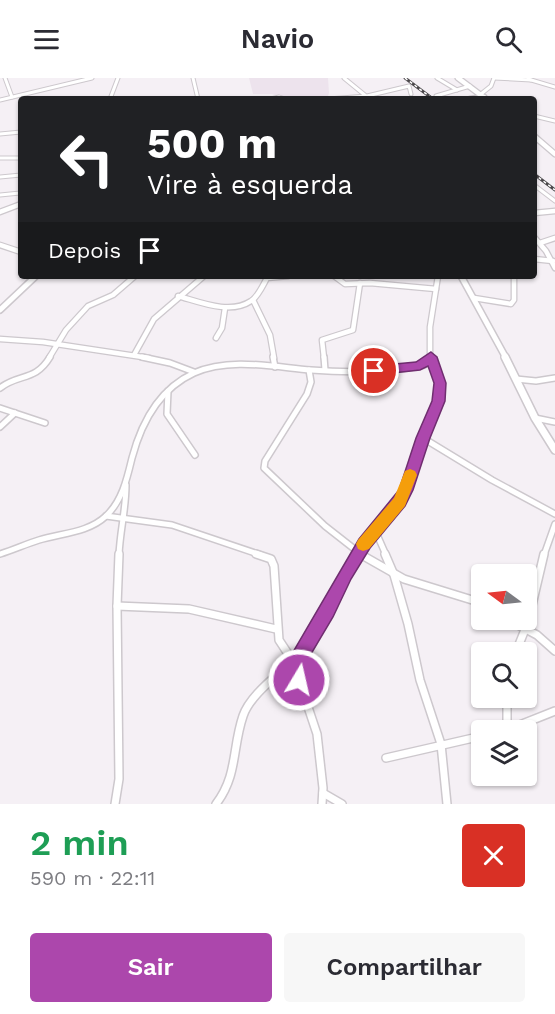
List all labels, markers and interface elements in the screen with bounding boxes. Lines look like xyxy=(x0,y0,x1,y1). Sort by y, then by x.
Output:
icon: menu xyxy=(30,23,63,56)
text: Navio xyxy=(241,23,314,55)
icon: search xyxy=(492,23,525,56)
text: 500 m xyxy=(147,119,277,168)
icon: left xyxy=(48,120,126,198)
text: Vire à esquerda xyxy=(147,169,353,201)
icon: arrive xyxy=(133,234,166,267)
text: Depois xyxy=(48,238,121,263)
pin xyxy=(348,345,399,396)
icon: arrive xyxy=(357,354,390,387)
north arrow xyxy=(471,564,537,630)
map controls xyxy=(471,564,537,786)
button: search xyxy=(471,642,537,708)
position arrow xyxy=(267,648,331,712)
button: layers xyxy=(471,720,537,786)
text: 2 min xyxy=(30,822,129,864)
button: close xyxy=(462,824,525,887)
text: 590 m · 22:11 xyxy=(30,866,155,890)
button: Sair xyxy=(30,933,272,1002)
button: Compartilhar xyxy=(284,933,525,1002)

